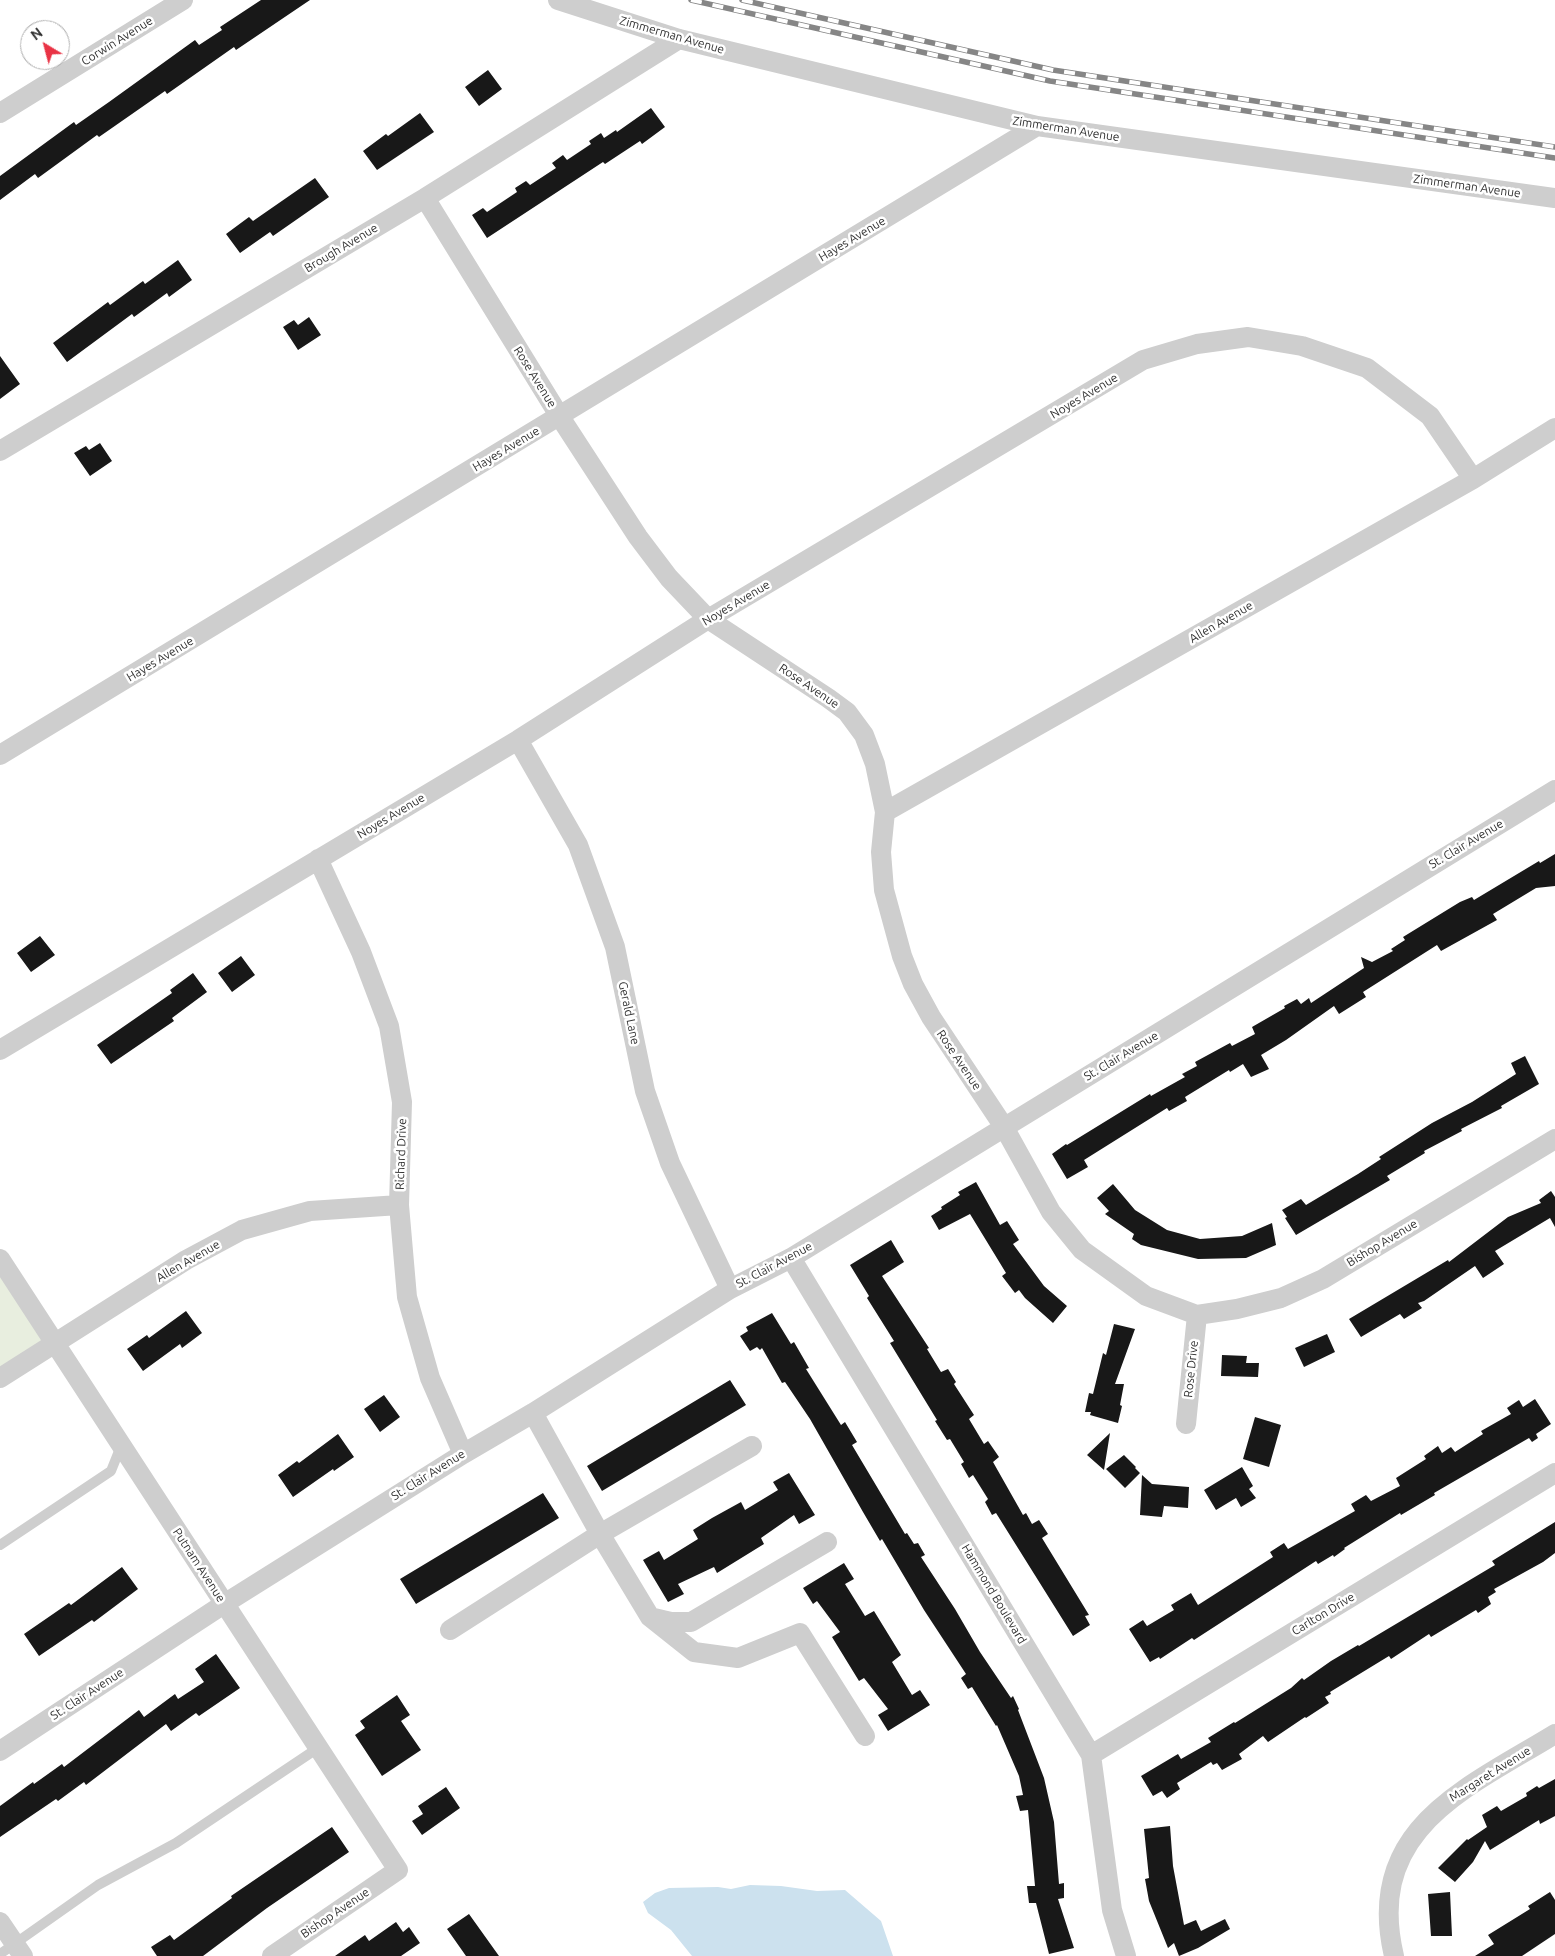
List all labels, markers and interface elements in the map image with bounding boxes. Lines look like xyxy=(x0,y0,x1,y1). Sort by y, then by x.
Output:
street label: Corwin Avenue xyxy=(79,13,155,69)
street label: Zimmerman Avenue xyxy=(618,13,726,57)
north arrow xyxy=(20,20,70,70)
text: N xyxy=(28,24,46,43)
street label: Zimmerman Avenue xyxy=(1011,113,1121,145)
street label: Zimmerman Avenue xyxy=(1412,171,1522,201)
street label: Hayes Avenue xyxy=(816,213,888,265)
street label: Brough Avenue xyxy=(302,220,380,276)
street label: Rose Avenue xyxy=(510,344,560,410)
street label: Noyes Avenue xyxy=(1048,370,1120,422)
street label: Hayes Avenue xyxy=(470,423,542,475)
street label: Noyes Avenue xyxy=(700,577,772,629)
street label: Allen Avenue xyxy=(1187,598,1255,646)
street label: Hayes Avenue xyxy=(124,633,196,685)
street label: Rose Avenue xyxy=(776,661,842,711)
street label: Noyes Avenue xyxy=(355,790,427,842)
street label: St. Clair Avenue xyxy=(1426,816,1506,872)
street label: Gerald Lane xyxy=(615,980,643,1046)
street label: Rose Avenue xyxy=(934,1027,984,1093)
street label: St. Clair Avenue xyxy=(1081,1028,1161,1084)
street label: Richard Drive xyxy=(393,1118,409,1190)
street label: Bishop Avenue xyxy=(1344,1216,1420,1270)
street label: Allen Avenue xyxy=(154,1237,222,1285)
street label: St. Clair Avenue xyxy=(733,1239,815,1291)
street label: Rose Drive xyxy=(1181,1340,1201,1398)
street label: St. Clair Avenue xyxy=(388,1447,468,1503)
street label: Putnam Avenue xyxy=(170,1525,228,1605)
street label: Hammond Boulevard xyxy=(959,1542,1029,1646)
street label: Carlton Drive xyxy=(1289,1590,1357,1638)
street label: St. Clair Avenue xyxy=(48,1665,126,1723)
street label: Margaret Avenue xyxy=(1447,1743,1533,1805)
street label: Bishop Avenue xyxy=(298,1885,372,1941)

